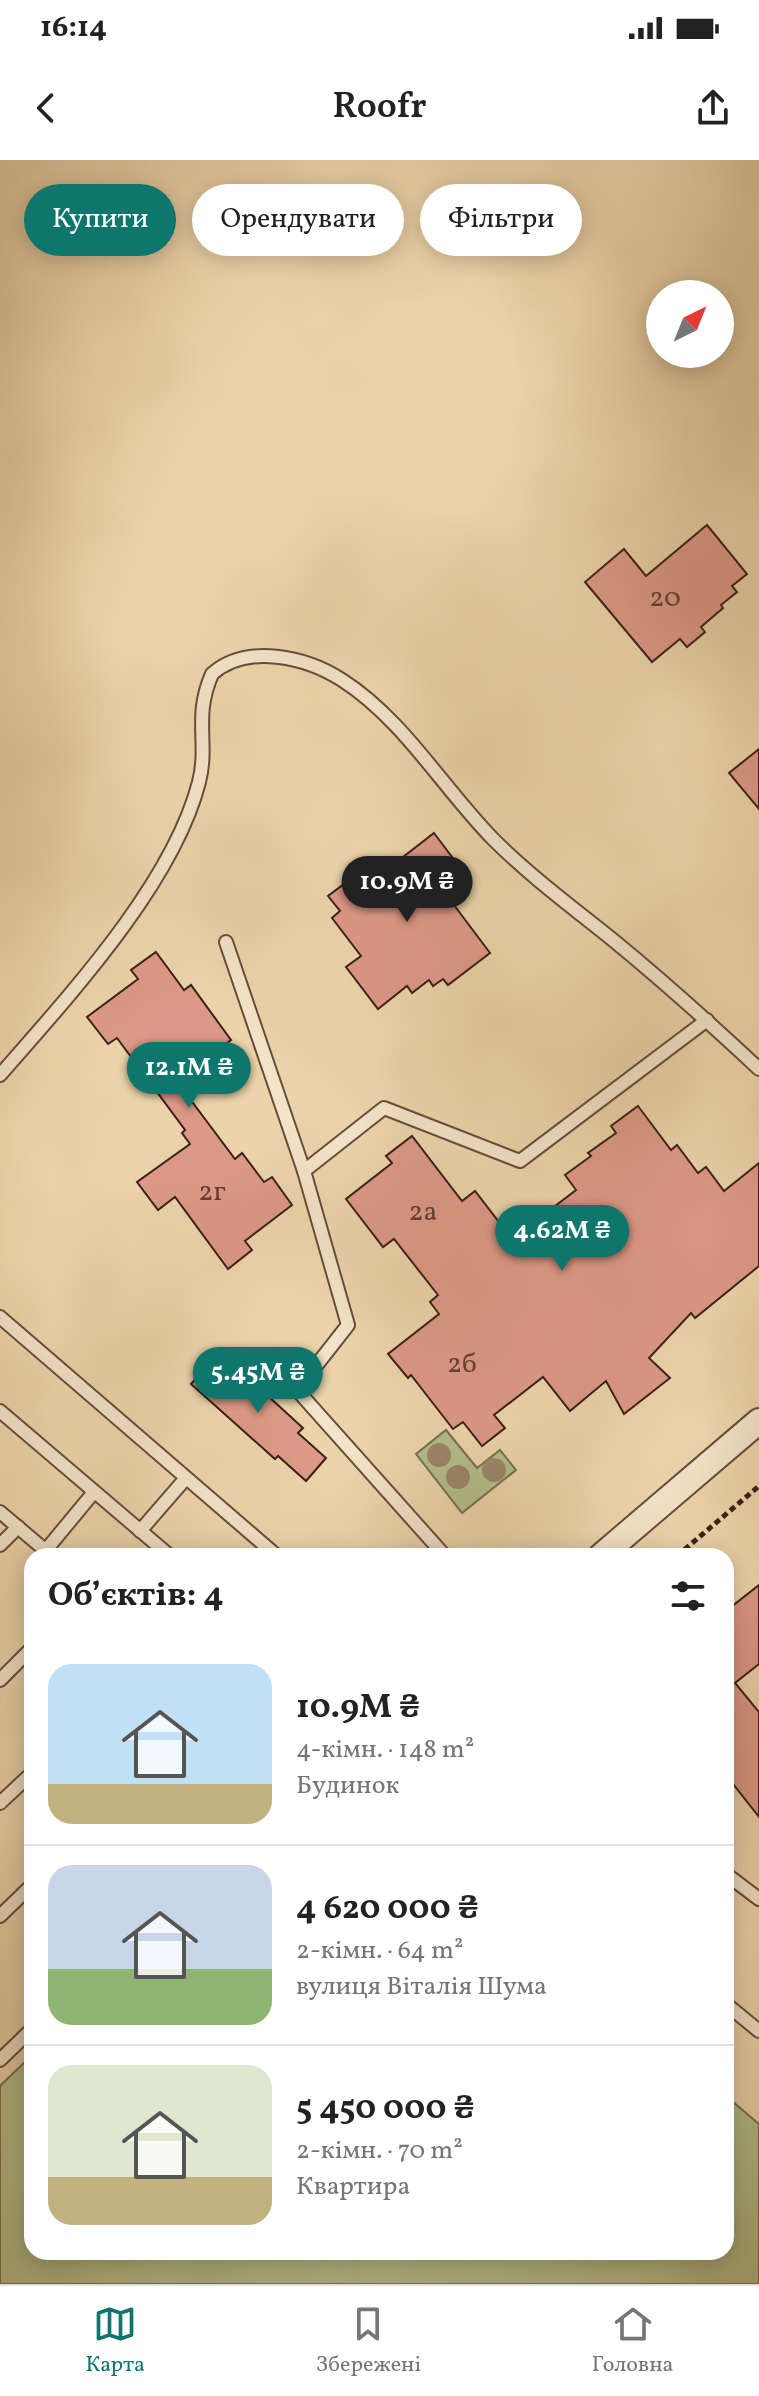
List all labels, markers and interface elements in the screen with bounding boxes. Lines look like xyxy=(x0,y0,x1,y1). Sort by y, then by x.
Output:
text: 16:14 xyxy=(40,7,107,49)
text: Roofr xyxy=(332,83,427,133)
icon: back xyxy=(24,86,68,130)
icon: share xyxy=(691,86,735,130)
chip: Купити xyxy=(24,184,176,256)
chip: Орендувати xyxy=(192,184,404,256)
chip: Фільтри xyxy=(420,184,582,256)
north arrow xyxy=(646,280,734,368)
map controls xyxy=(646,280,734,368)
house number: 20 xyxy=(649,579,681,618)
pin: 10.9M ₴ xyxy=(333,856,481,924)
text: 10.9M ₴ xyxy=(360,864,454,900)
pin: 12.1M ₴ xyxy=(115,1042,263,1110)
text: 12.1M ₴ xyxy=(145,1050,233,1086)
house number: 2г xyxy=(198,1173,226,1212)
house number: 2а xyxy=(409,1193,437,1232)
pin: 4.62M ₴ xyxy=(488,1205,636,1273)
text: 4.62M ₴ xyxy=(513,1213,611,1249)
house number: 2б xyxy=(447,1345,477,1384)
pin: 5.45M ₴ xyxy=(184,1347,332,1415)
text: 5.45M ₴ xyxy=(211,1355,305,1391)
text: Об’єктів: 4 xyxy=(48,1573,224,1620)
icon: filters xyxy=(666,1574,710,1618)
text: 10.9M ₴ xyxy=(296,1685,420,1732)
icon: home xyxy=(112,1696,208,1792)
text: 4-кімн. · 148 m² xyxy=(296,1732,474,1768)
text: Будинок xyxy=(296,1768,399,1804)
text: 4 620 000 ₴ xyxy=(296,1886,479,1933)
icon: home xyxy=(112,1897,208,1993)
text: 2-кімн. · 64 m² xyxy=(296,1933,464,1969)
text: вулиця Віталія Шума xyxy=(296,1969,547,2005)
text: 5 450 000 ₴ xyxy=(296,2086,475,2133)
icon: home xyxy=(112,2097,208,2193)
text: 2-кімн. · 70 m² xyxy=(296,2133,463,2169)
text: Квартира xyxy=(296,2169,410,2205)
tab: Карта xyxy=(85,2302,145,2381)
tab: Збережені xyxy=(316,2302,421,2381)
tab: Головна xyxy=(592,2302,674,2381)

